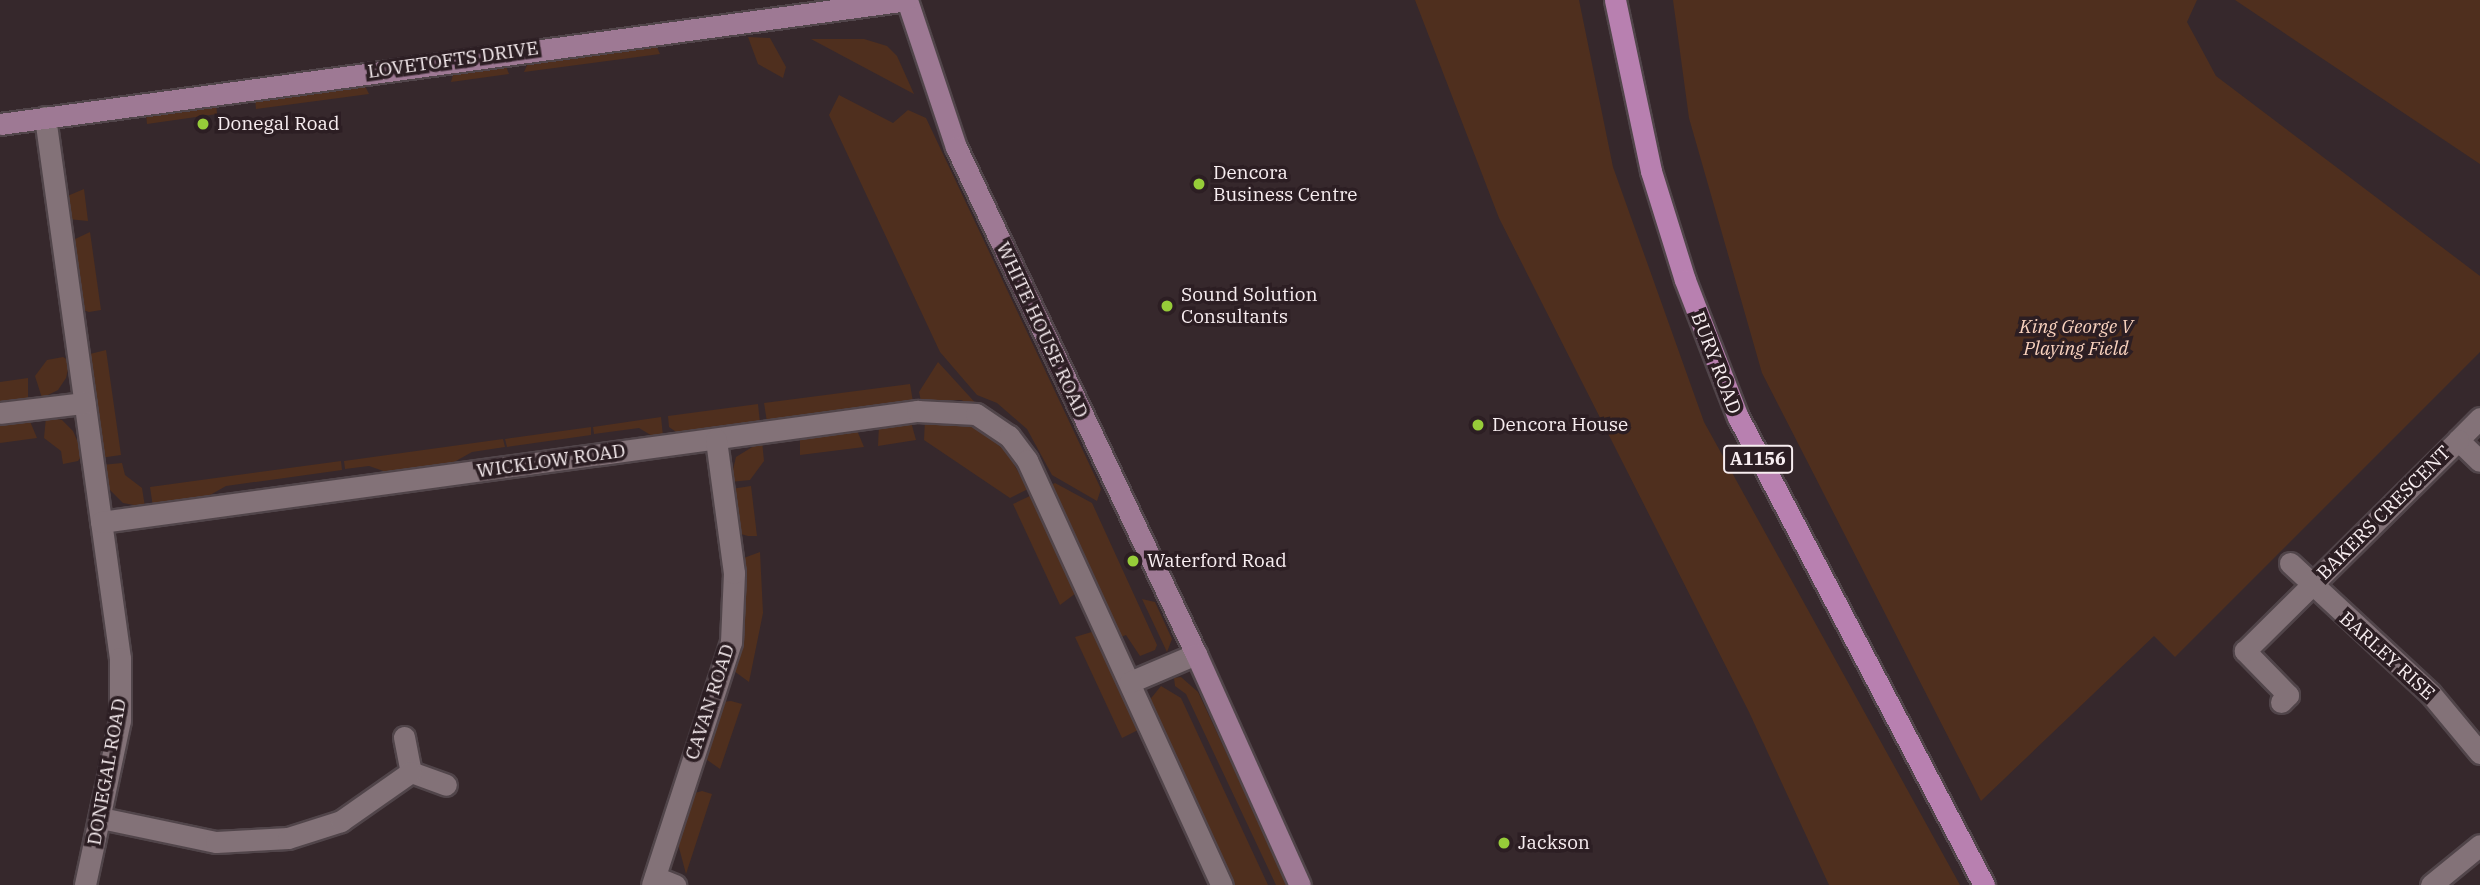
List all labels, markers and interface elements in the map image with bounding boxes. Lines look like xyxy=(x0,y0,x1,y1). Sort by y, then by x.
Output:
street label: LOVETOFTS DRIVE xyxy=(366,37,540,83)
place label: Donegal Road xyxy=(217,113,340,135)
marker: Donegal Road xyxy=(195,116,211,132)
place label: Dencora Business Centre xyxy=(1213,162,1357,206)
marker: Dencora Business Centre xyxy=(1191,176,1207,192)
street label: WHITE HOUSE ROAD xyxy=(991,238,1093,422)
place label: Sound Solution Consultants xyxy=(1181,284,1318,328)
marker: Sound Solution Consultants xyxy=(1159,298,1175,314)
street label: BURY ROAD xyxy=(1686,309,1746,417)
park label: King George V Playing Field xyxy=(2019,316,2133,360)
place label: Dencora House xyxy=(1492,414,1628,436)
marker: Dencora House xyxy=(1470,417,1486,433)
street label: WICKLOW ROAD xyxy=(475,439,627,483)
street label: BAKERS CRESCENT xyxy=(2312,441,2456,585)
road number: A1156 xyxy=(1723,444,1793,474)
place label: Waterford Road xyxy=(1147,550,1287,572)
marker: Waterford Road xyxy=(1125,553,1141,569)
street label: BARLEY RISE xyxy=(2335,607,2439,705)
street label: CAVAN ROAD xyxy=(681,641,739,763)
street label: DONEGAL ROAD xyxy=(83,697,131,847)
place label: Jackson xyxy=(1518,832,1590,854)
marker: Jackson xyxy=(1496,835,1512,851)

